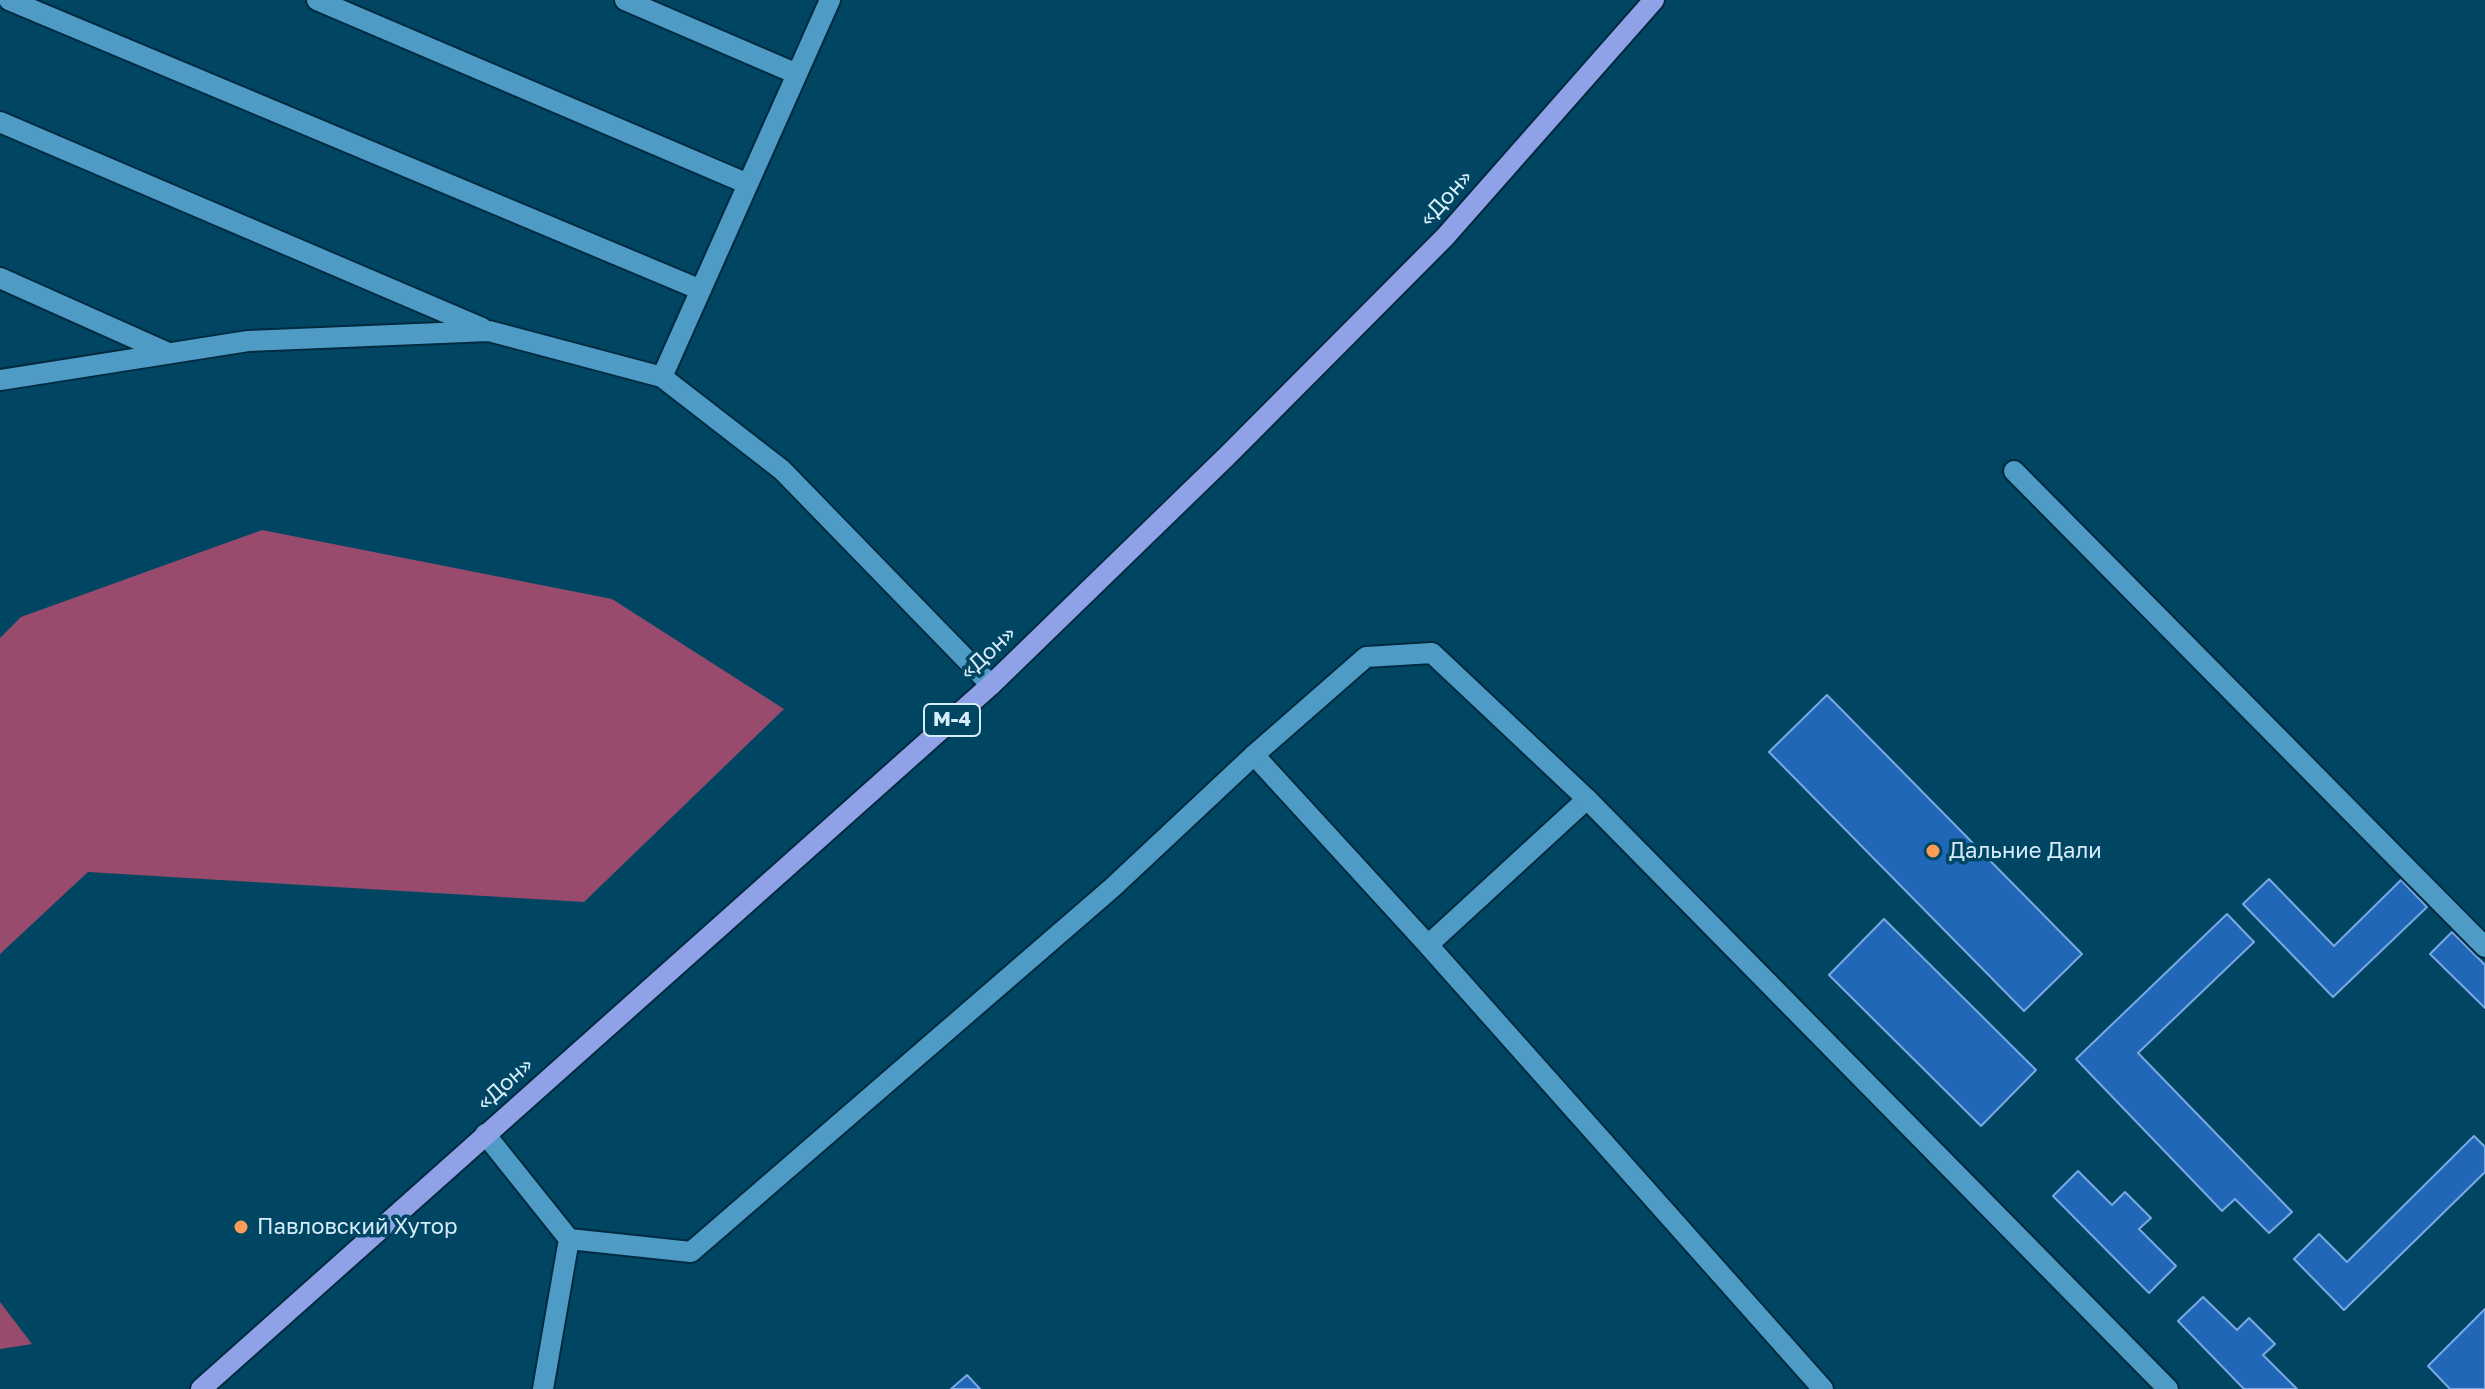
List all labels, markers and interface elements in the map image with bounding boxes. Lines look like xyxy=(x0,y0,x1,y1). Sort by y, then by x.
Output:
street label: «Дон» xyxy=(1414,164,1478,232)
street label: «Дон» xyxy=(955,621,1021,685)
road number: М-4 xyxy=(924,704,980,736)
place label: Дальние Дали xyxy=(1949,838,2102,864)
marker: Дальние Дали xyxy=(1924,842,1942,860)
street label: «Дон» xyxy=(471,1052,539,1116)
place label: Павловский Хутор xyxy=(257,1214,458,1240)
marker: Павловский Хутор xyxy=(232,1218,250,1236)

